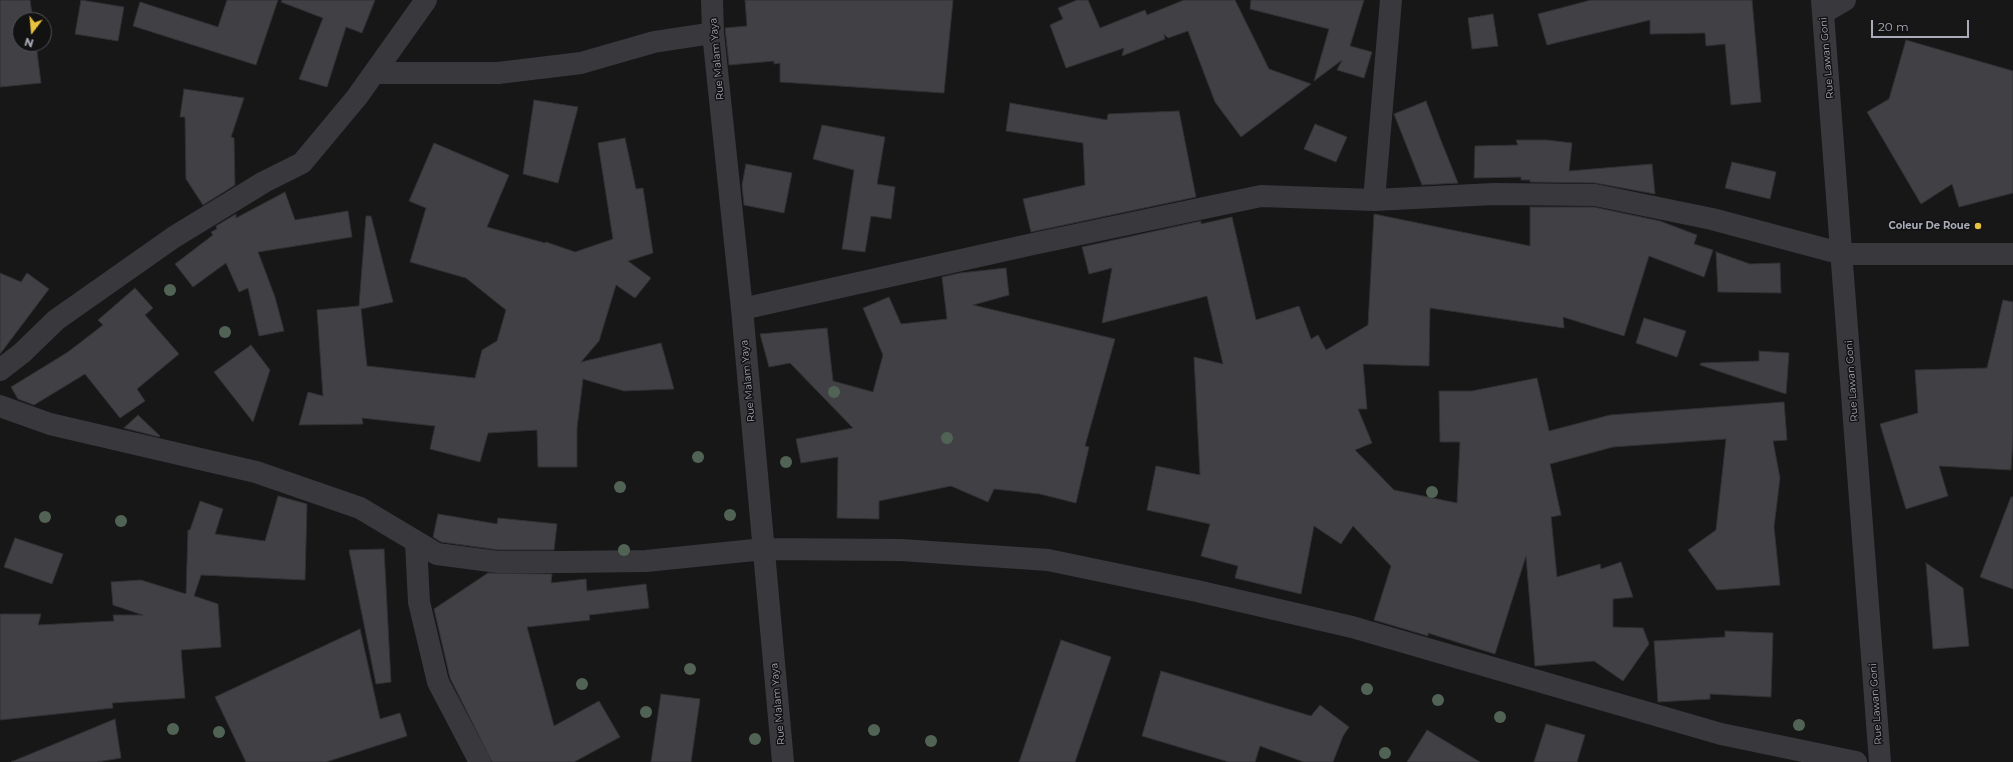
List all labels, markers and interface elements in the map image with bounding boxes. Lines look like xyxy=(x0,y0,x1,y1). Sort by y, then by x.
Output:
north arrow xyxy=(12,12,52,52)
scale bar xyxy=(1873,12,1971,38)
street label: Rue Malam Yaya xyxy=(707,17,727,101)
street label: Rue Lawan Goni xyxy=(1817,17,1837,99)
text: 20 m xyxy=(1878,19,1909,34)
text: N xyxy=(23,35,35,51)
place label: Coleur De Roue xyxy=(1889,220,1970,232)
marker: Coleur De Roue xyxy=(1973,221,1983,231)
street label: Rue Malam Yaya xyxy=(738,339,758,423)
street label: Rue Lawan Goni xyxy=(1843,340,1861,422)
street label: Rue Malam Yaya xyxy=(768,662,788,746)
street label: Rue Lawan Goni xyxy=(1867,663,1885,745)

